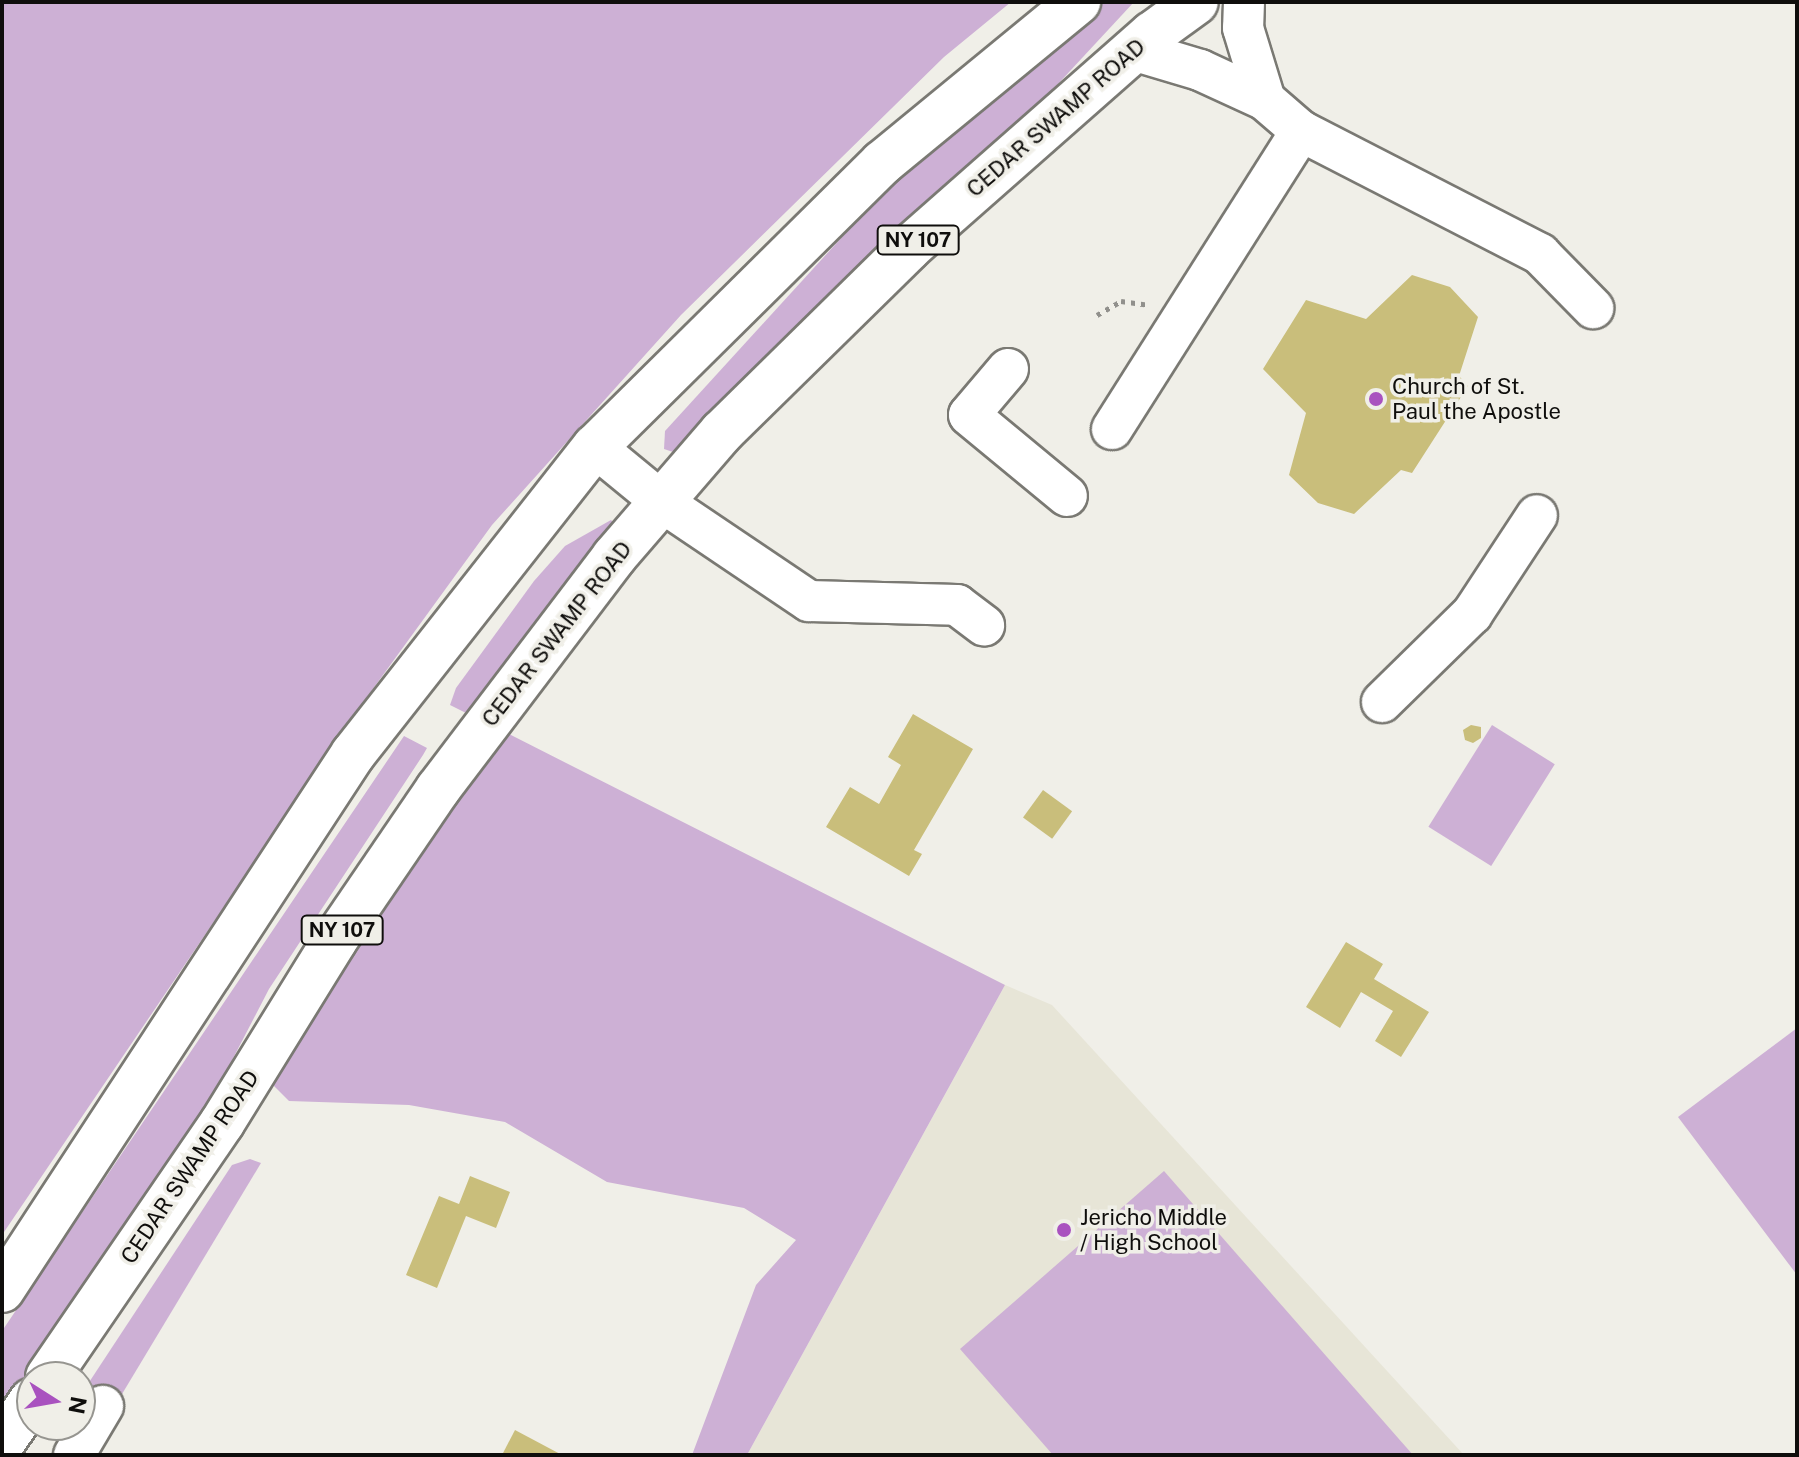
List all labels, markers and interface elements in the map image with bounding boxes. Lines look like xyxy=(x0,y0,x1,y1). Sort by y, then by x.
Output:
street label: CEDAR SWAMP ROAD xyxy=(961,33,1151,203)
road number: NY 107 xyxy=(876,224,960,256)
place label: Church of St. Paul the Apostle xyxy=(1392,373,1561,424)
marker: Church of St. Paul the Apostle xyxy=(1367,390,1385,408)
street label: CEDAR SWAMP ROAD xyxy=(477,536,637,732)
road number: NY 107 xyxy=(300,914,384,946)
street label: CEDAR SWAMP ROAD xyxy=(115,1065,265,1269)
place label: Jericho Middle / High School xyxy=(1080,1204,1227,1256)
marker: Jericho Middle / High School xyxy=(1055,1221,1073,1239)
north arrow xyxy=(16,1361,96,1441)
text: N xyxy=(63,1394,92,1416)

